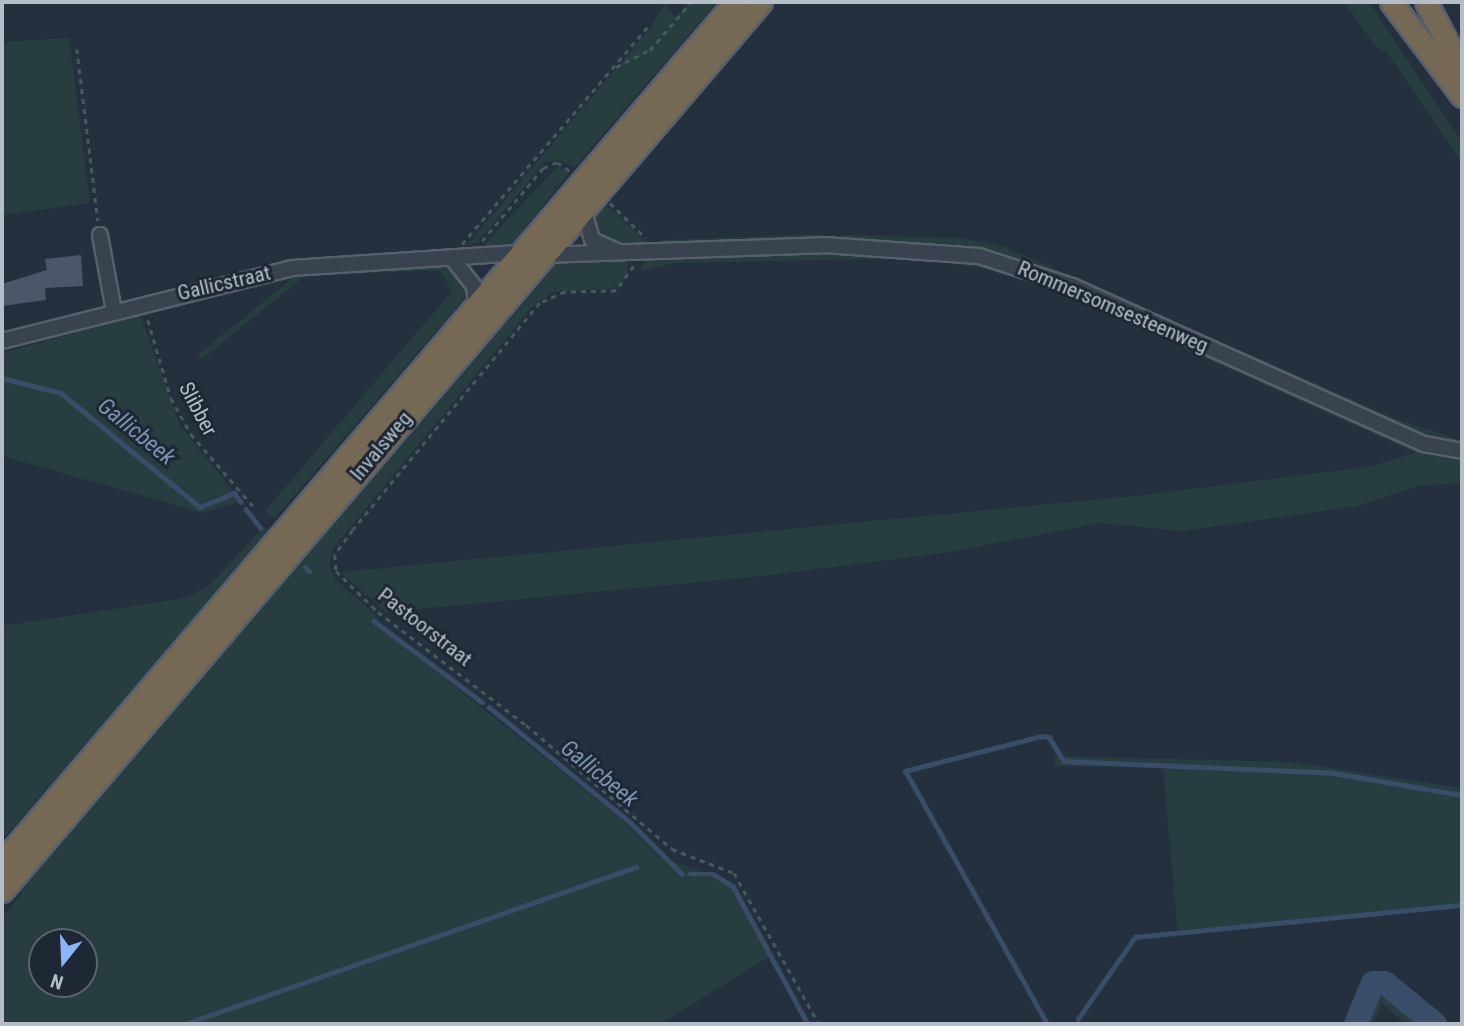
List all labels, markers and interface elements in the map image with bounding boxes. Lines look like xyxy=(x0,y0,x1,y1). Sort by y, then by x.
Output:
street label: Rommersomsesteenweg xyxy=(1014,255,1212,359)
street label: Gallicstraat xyxy=(175,260,273,306)
street label: Slibber xyxy=(173,378,223,440)
water label: Gallicbeek xyxy=(92,392,180,472)
street label: Invalsweg xyxy=(345,406,417,486)
street label: Pastoorstraat xyxy=(373,582,477,672)
water label: Gallicbeek xyxy=(555,734,643,814)
north arrow xyxy=(28,928,98,998)
text: N xyxy=(48,969,66,994)

